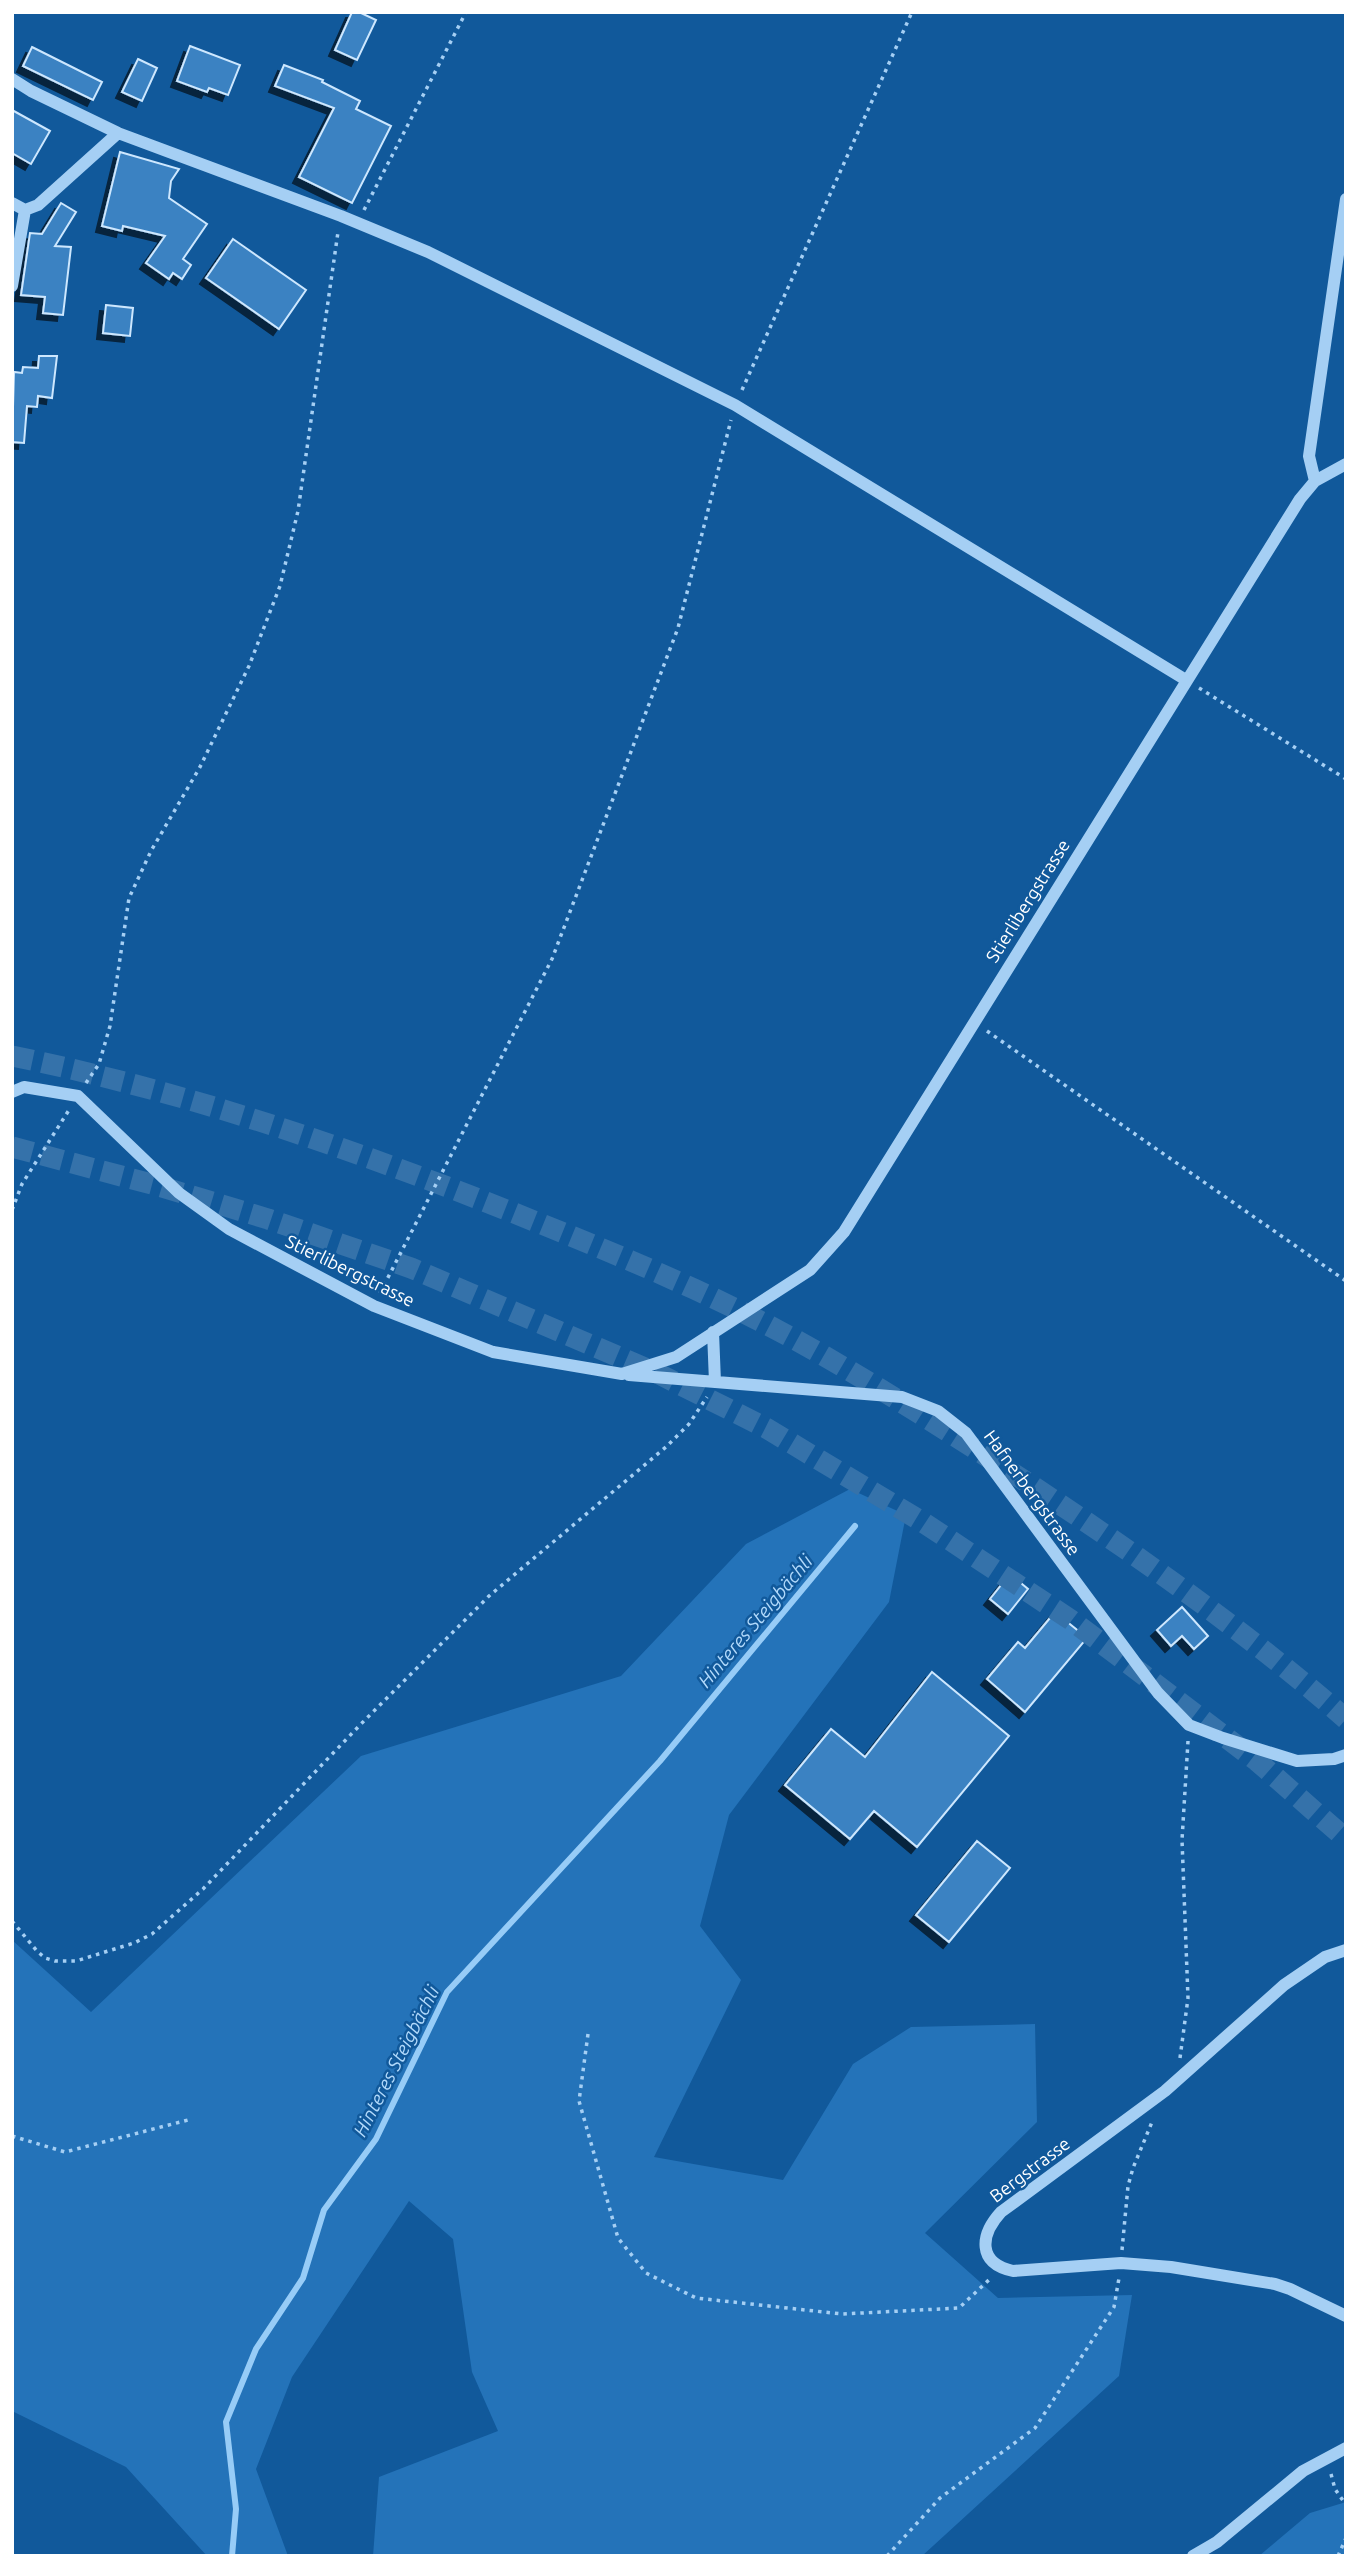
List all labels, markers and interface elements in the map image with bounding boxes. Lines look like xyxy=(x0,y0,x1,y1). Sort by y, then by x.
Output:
street label: Stierlibergstrasse xyxy=(981,835,1073,965)
street label: Stierlibergstrasse xyxy=(283,1230,418,1310)
street label: Hafnerbergstrasse xyxy=(981,1426,1085,1559)
water label: Hinteres Steigbächli xyxy=(693,1549,818,1692)
water label: Hinteres Steigbächli xyxy=(349,1981,444,2140)
street label: Bergstrasse xyxy=(985,2133,1073,2206)

